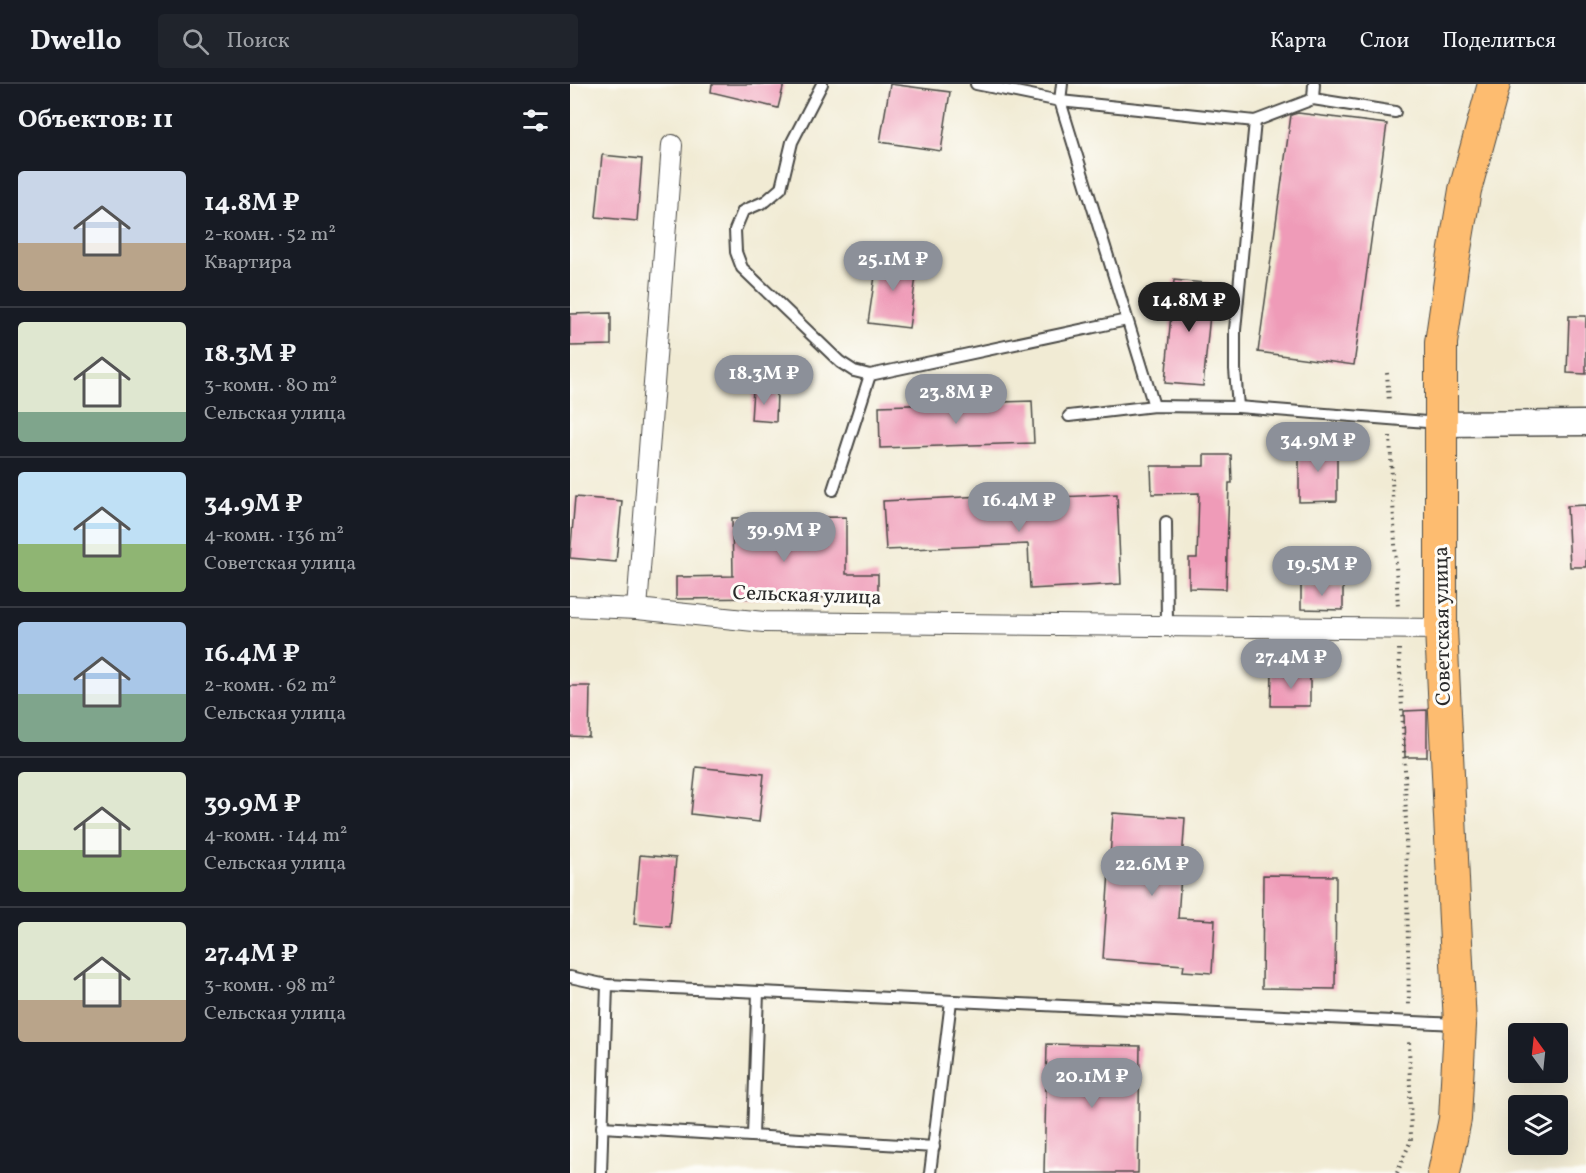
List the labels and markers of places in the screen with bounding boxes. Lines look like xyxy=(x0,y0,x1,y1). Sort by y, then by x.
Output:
pin: 25.1M ₽ xyxy=(838,241,948,292)
pin: 14.8M ₽ xyxy=(1134,282,1244,333)
pin: 18.3M ₽ xyxy=(709,355,819,406)
pin: 23.8M ₽ xyxy=(901,374,1011,425)
pin: 34.9M ₽ xyxy=(1263,422,1373,473)
pin: 16.4M ₽ xyxy=(964,482,1074,533)
pin: 39.9M ₽ xyxy=(729,512,839,563)
pin: 19.5M ₽ xyxy=(1267,546,1377,597)
pin: 27.4M ₽ xyxy=(1236,639,1346,690)
pin: 22.6M ₽ xyxy=(1097,846,1207,897)
pin: 20.1M ₽ xyxy=(1037,1058,1147,1109)

